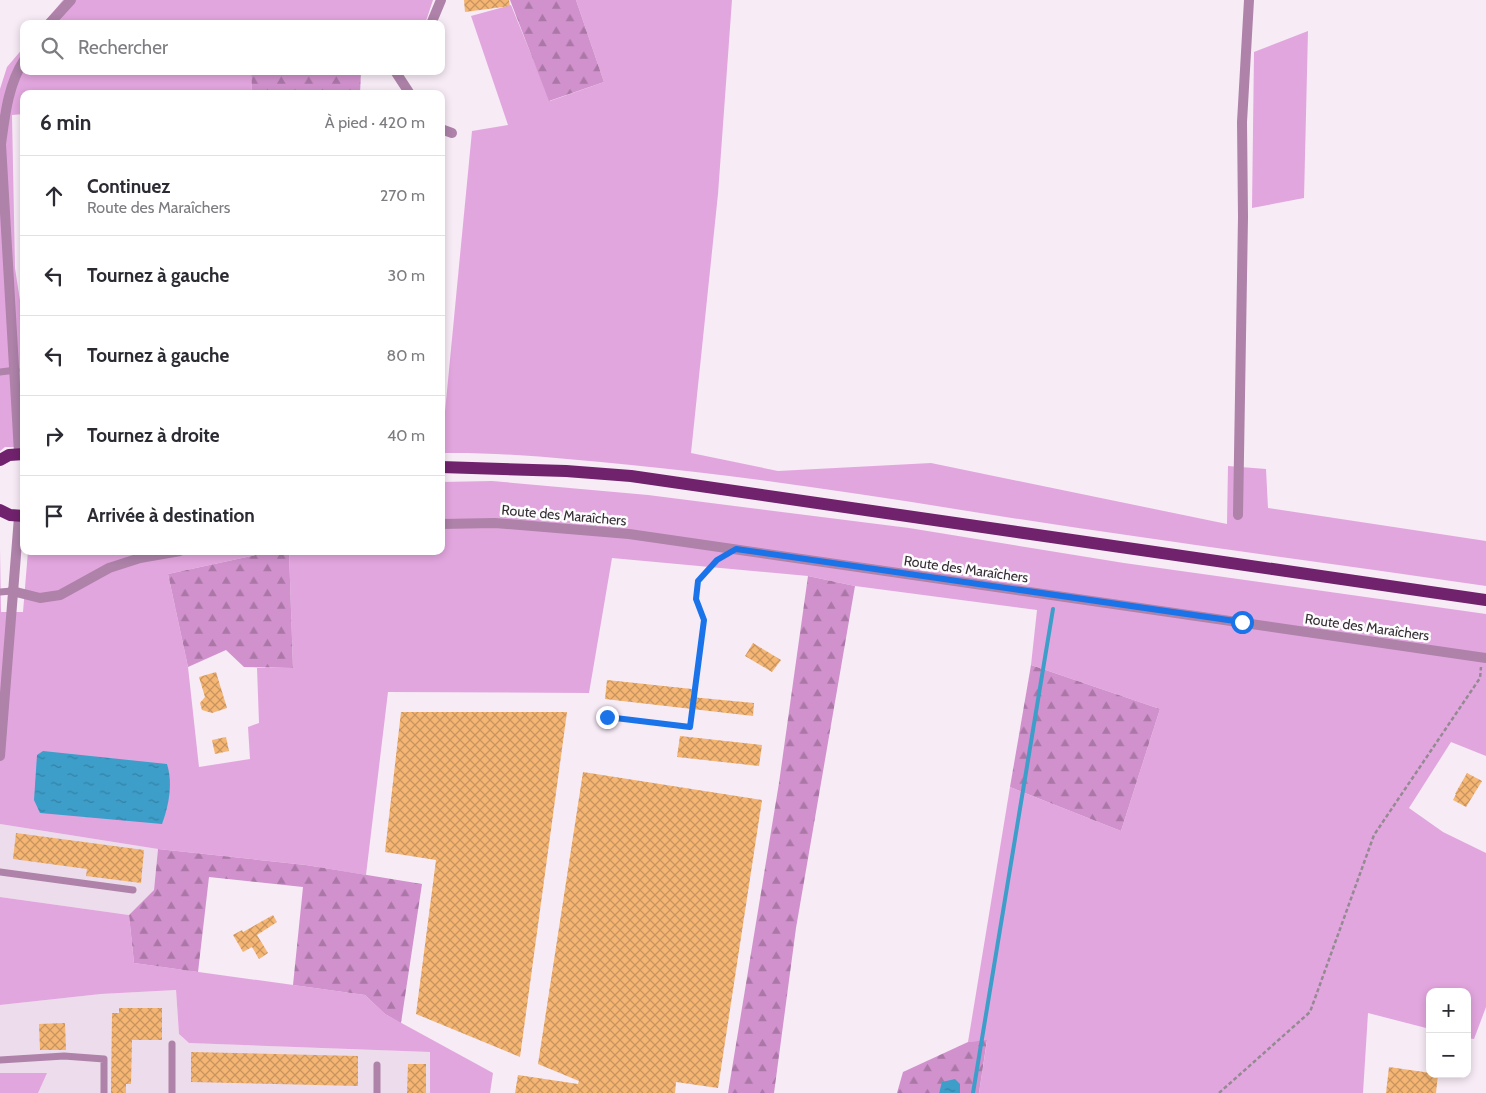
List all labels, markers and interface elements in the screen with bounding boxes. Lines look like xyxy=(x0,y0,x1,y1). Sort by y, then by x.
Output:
search box xyxy=(20,20,445,75)
icon: search xyxy=(38,34,66,62)
text: Rechercher xyxy=(78,36,168,59)
text: 6 min xyxy=(40,110,91,135)
text: À pied · 420 m xyxy=(325,113,425,132)
text: Continuez xyxy=(87,175,170,198)
icon: ahead xyxy=(40,182,68,210)
text: 270 m xyxy=(380,186,425,205)
text: Route des Maraîchers xyxy=(87,198,230,217)
icon: left xyxy=(40,262,68,290)
text: Tournez à gauche xyxy=(87,264,229,287)
text: 30 m xyxy=(388,266,425,285)
icon: left xyxy=(40,342,68,370)
text: Tournez à gauche xyxy=(87,344,229,367)
text: 80 m xyxy=(387,346,425,365)
icon: right xyxy=(40,422,68,450)
text: Tournez à droite xyxy=(87,424,220,447)
text: 40 m xyxy=(387,426,425,445)
street label: Route des Maraîchers xyxy=(501,501,627,529)
icon: arrive xyxy=(40,502,68,530)
text: Arrivée à destination xyxy=(87,504,255,527)
street label: Route des Maraîchers xyxy=(903,551,1030,587)
street label: Route des Maraîchers xyxy=(1304,609,1431,645)
route start xyxy=(1231,611,1254,634)
route end xyxy=(596,706,619,729)
map controls xyxy=(1426,988,1471,1078)
button: + xyxy=(1426,988,1471,1033)
button: − xyxy=(1426,1033,1471,1078)

